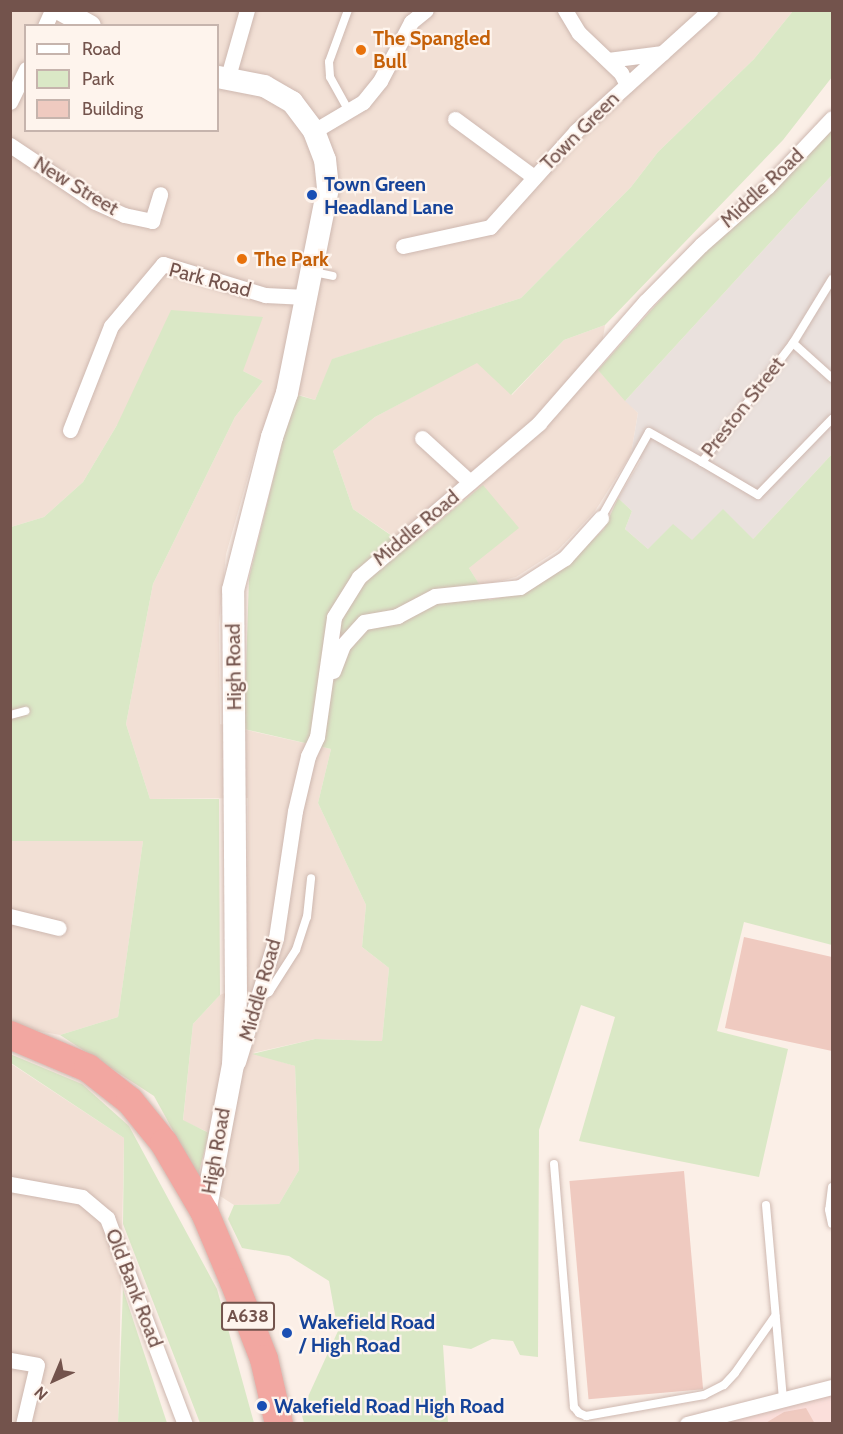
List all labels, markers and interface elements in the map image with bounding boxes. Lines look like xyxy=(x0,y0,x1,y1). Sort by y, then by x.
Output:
legend xyxy=(24,24,219,132)
place label: The Spangled Bull xyxy=(373,27,491,74)
text: Road xyxy=(82,38,121,60)
marker: The Spangled Bull xyxy=(354,43,368,57)
text: Park xyxy=(82,68,114,90)
street label: Town Green xyxy=(536,87,624,175)
text: Building xyxy=(82,98,143,120)
street label: Middle Road xyxy=(715,143,809,233)
street label: New Street xyxy=(29,151,123,221)
place label: Town Green Headland Lane xyxy=(324,172,453,219)
marker: Town Green Headland Lane xyxy=(305,188,319,202)
place label: The Park xyxy=(254,247,329,271)
marker: The Park xyxy=(235,252,249,266)
street label: Park Road xyxy=(166,258,254,302)
street label: Preston Street xyxy=(696,352,790,462)
street label: Middle Road xyxy=(368,485,464,571)
street label: High Road xyxy=(221,623,247,711)
street label: Middle Road xyxy=(234,936,286,1044)
street label: High Road xyxy=(197,1106,235,1196)
street label: Old Bank Road xyxy=(100,1225,168,1351)
road number: A638 xyxy=(221,1301,275,1331)
place label: Wakefield Road / High Road xyxy=(299,1310,435,1357)
marker: Wakefield Road / High Road xyxy=(280,1326,294,1340)
north arrow xyxy=(24,1350,84,1410)
text: N xyxy=(30,1383,52,1404)
place label: Wakefield Road High Road xyxy=(274,1394,504,1418)
marker: Wakefield Road High Road xyxy=(255,1399,269,1413)

